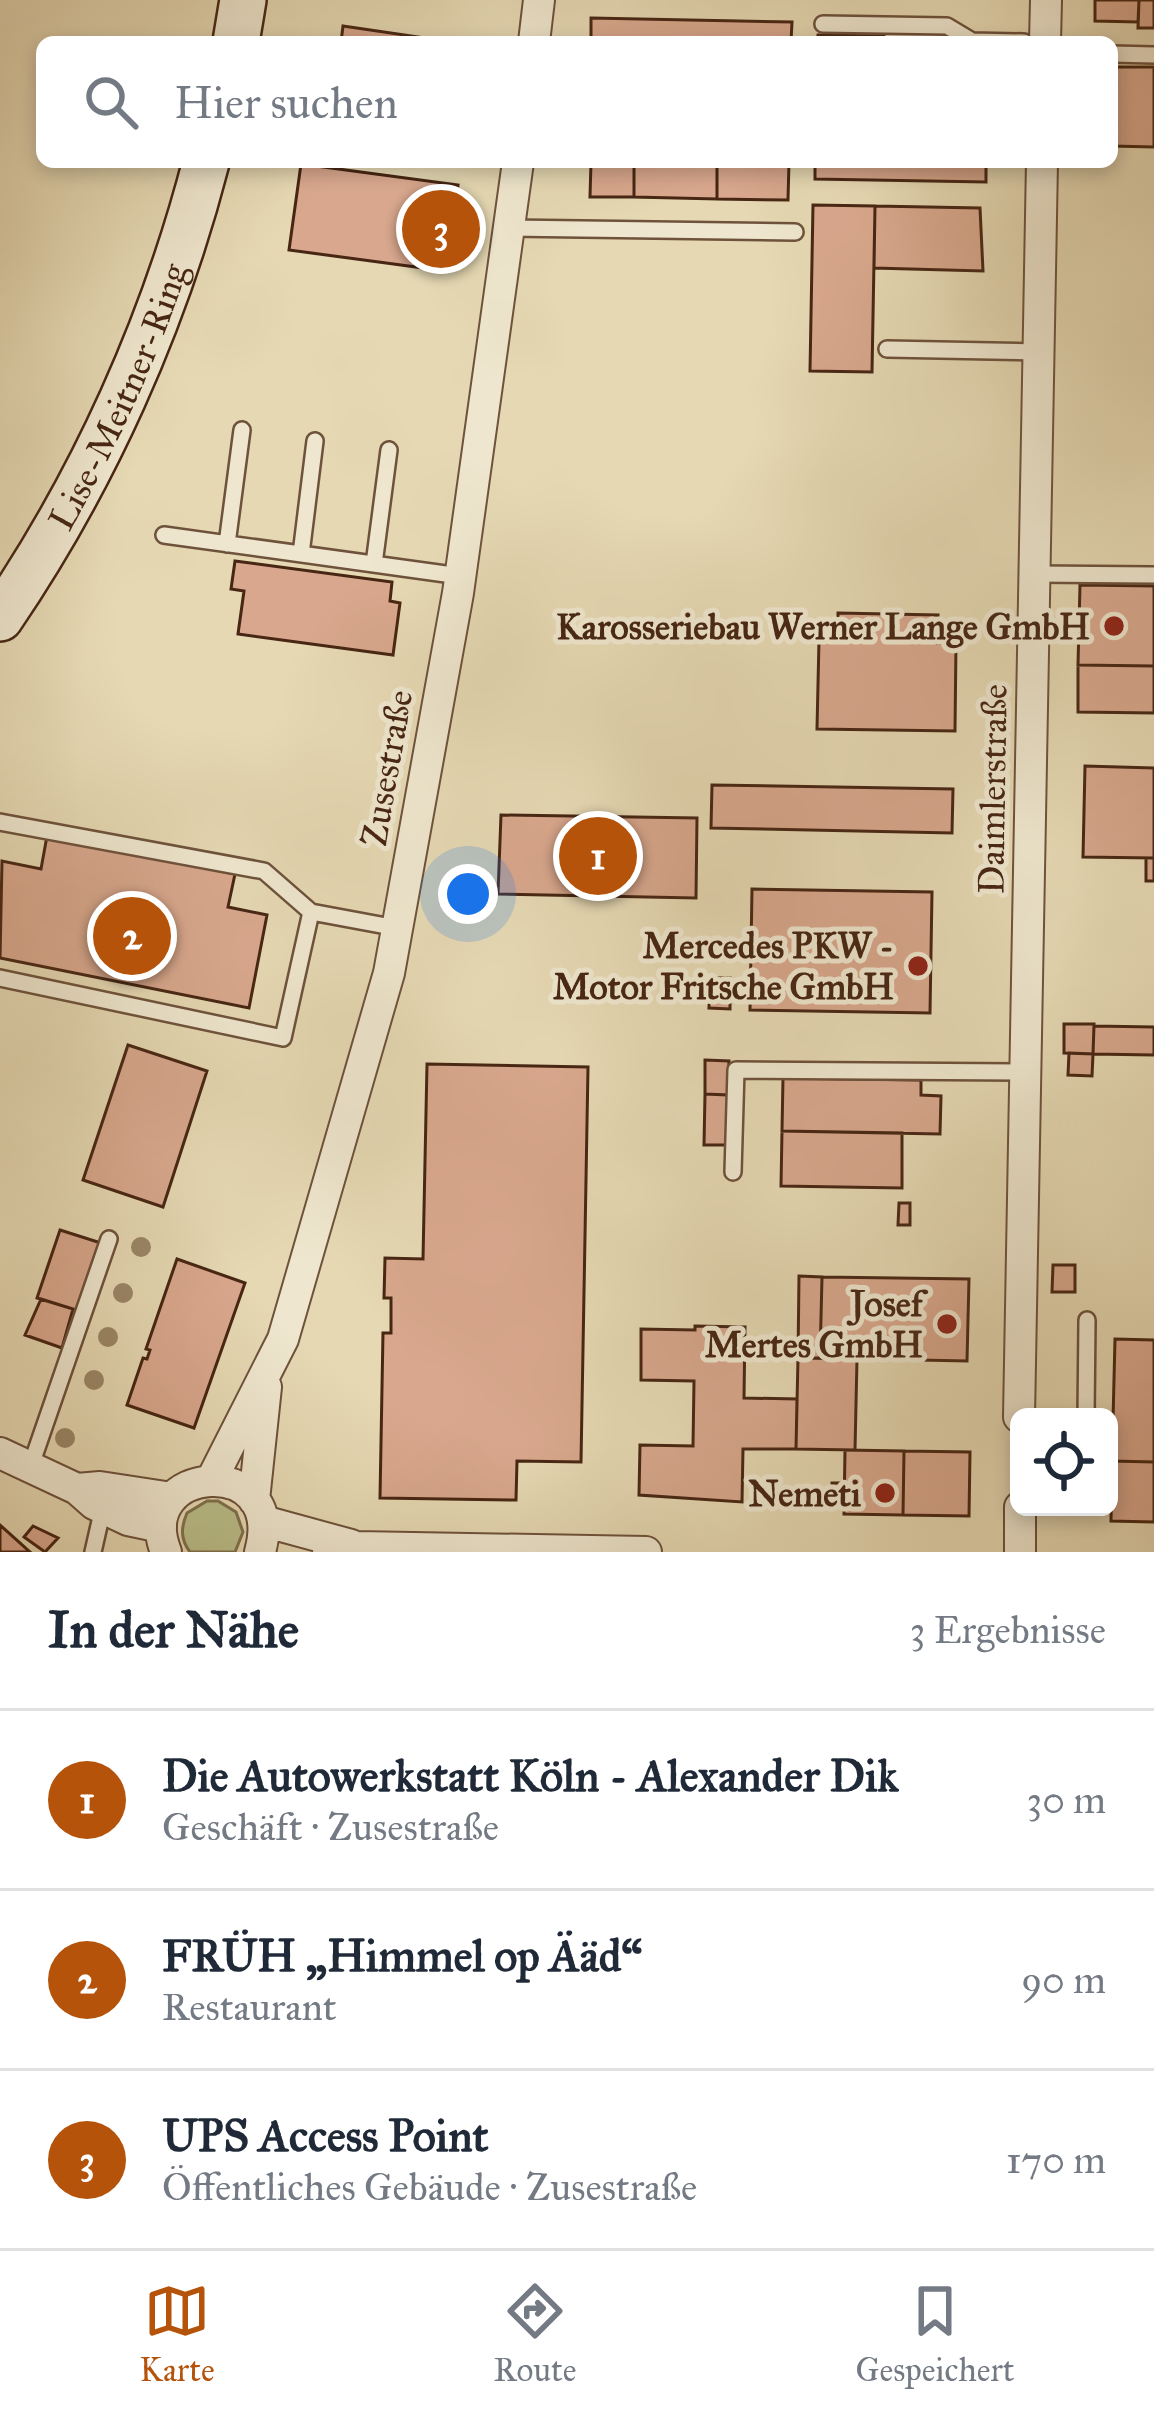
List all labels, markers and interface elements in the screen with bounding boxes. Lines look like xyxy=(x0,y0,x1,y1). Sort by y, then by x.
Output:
search box xyxy=(36,36,1118,168)
icon: search xyxy=(78,69,144,135)
text: Hier suchen xyxy=(174,75,398,130)
pin: 3 xyxy=(402,184,480,274)
street label: Lise-Meitner-Ring xyxy=(39,257,197,538)
place label: Karosseriebau Werner Lange GmbH xyxy=(556,605,1090,649)
marker: Karosseriebau Werner Lange GmbH xyxy=(1101,613,1127,639)
street label: Daimlerstraße xyxy=(969,684,1017,894)
street label: Zusestraße xyxy=(352,687,422,850)
pin: 1 xyxy=(559,811,637,901)
your location xyxy=(438,864,498,924)
pin: 2 xyxy=(93,891,171,981)
place label: Mercedes PKW - Motor Fritsche GmbH xyxy=(553,924,894,1009)
marker: Mercedes PKW - Motor Fritsche GmbH xyxy=(905,953,931,979)
place label: Josef Mertes GmbH xyxy=(705,1282,929,1367)
marker: Josef Mertes GmbH xyxy=(934,1311,960,1337)
map controls xyxy=(1010,1408,1118,1516)
button: locate xyxy=(1010,1408,1118,1516)
place label: Nemeti xyxy=(748,1472,861,1516)
marker: Nemeti xyxy=(872,1480,898,1506)
text: In der Nähe xyxy=(48,1599,299,1661)
text: 3 Ergebnisse xyxy=(910,1606,1106,1654)
text: Die Autowerkstatt Köln - Alexander Dik xyxy=(162,1748,898,1803)
text: 1 xyxy=(79,1776,95,1824)
text: 30 m xyxy=(1027,1776,1106,1824)
text: Geschäft · Zusestraße xyxy=(162,1803,499,1851)
text: FRÜH „Himmel op Ääd“ xyxy=(162,1928,642,1983)
text: 2 xyxy=(77,1956,97,2004)
text: 90 m xyxy=(1021,1956,1106,2004)
text: Restaurant xyxy=(162,1983,337,2031)
text: UPS Access Point xyxy=(162,2108,488,2163)
text: 3 xyxy=(79,2136,95,2184)
text: 170 m xyxy=(1006,2136,1106,2184)
text: Öffentliches Gebäude · Zusestraße xyxy=(162,2163,697,2211)
tab: Karte xyxy=(139,2278,215,2390)
tab: Route xyxy=(494,2278,576,2390)
tab: Gespeichert xyxy=(855,2278,1014,2390)

